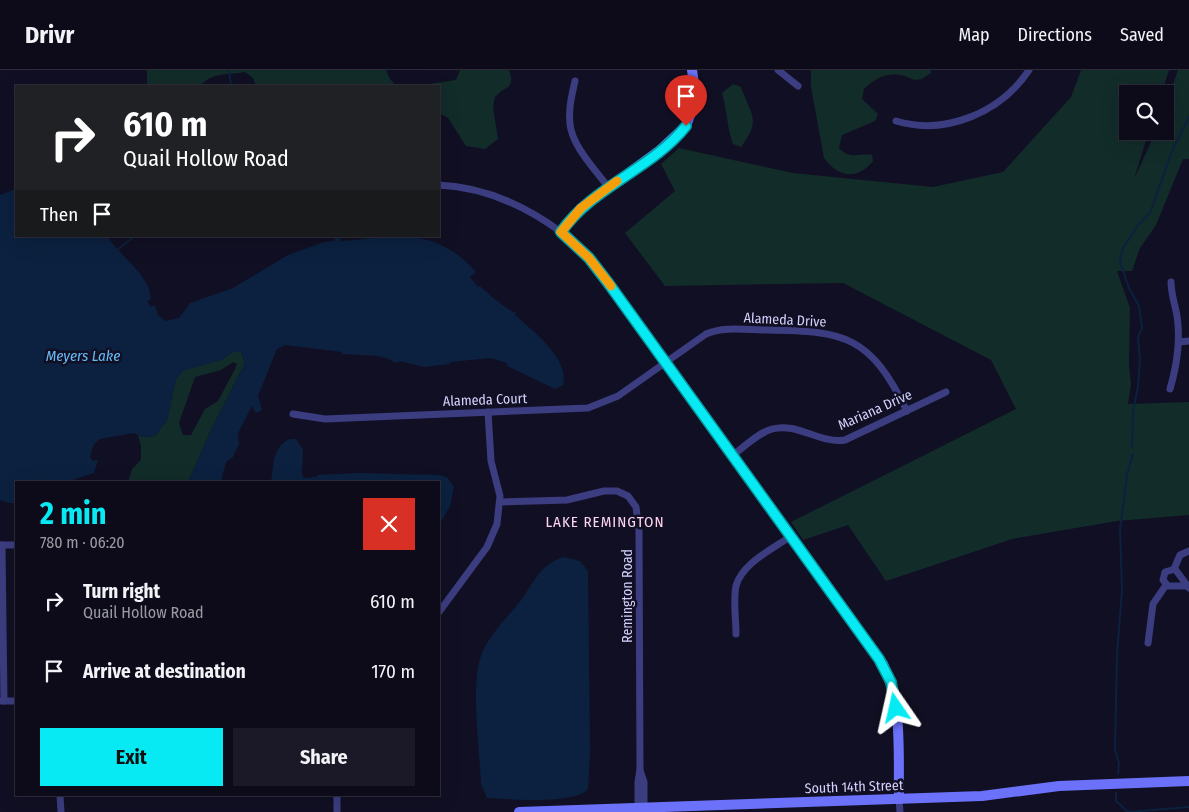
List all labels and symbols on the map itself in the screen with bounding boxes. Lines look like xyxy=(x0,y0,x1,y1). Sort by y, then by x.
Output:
pin xyxy=(665,75,707,126)
street label: Alameda Drive xyxy=(743,309,827,331)
water label: Meyers Lake xyxy=(46,347,120,365)
street label: Mariana Drive xyxy=(835,386,915,434)
street label: Alameda Court xyxy=(443,390,528,410)
district label: LAKE REMINGTON xyxy=(545,513,665,531)
street label: Remington Road xyxy=(619,549,636,643)
position arrow xyxy=(869,681,921,733)
street label: South 14th Street xyxy=(804,777,904,797)

